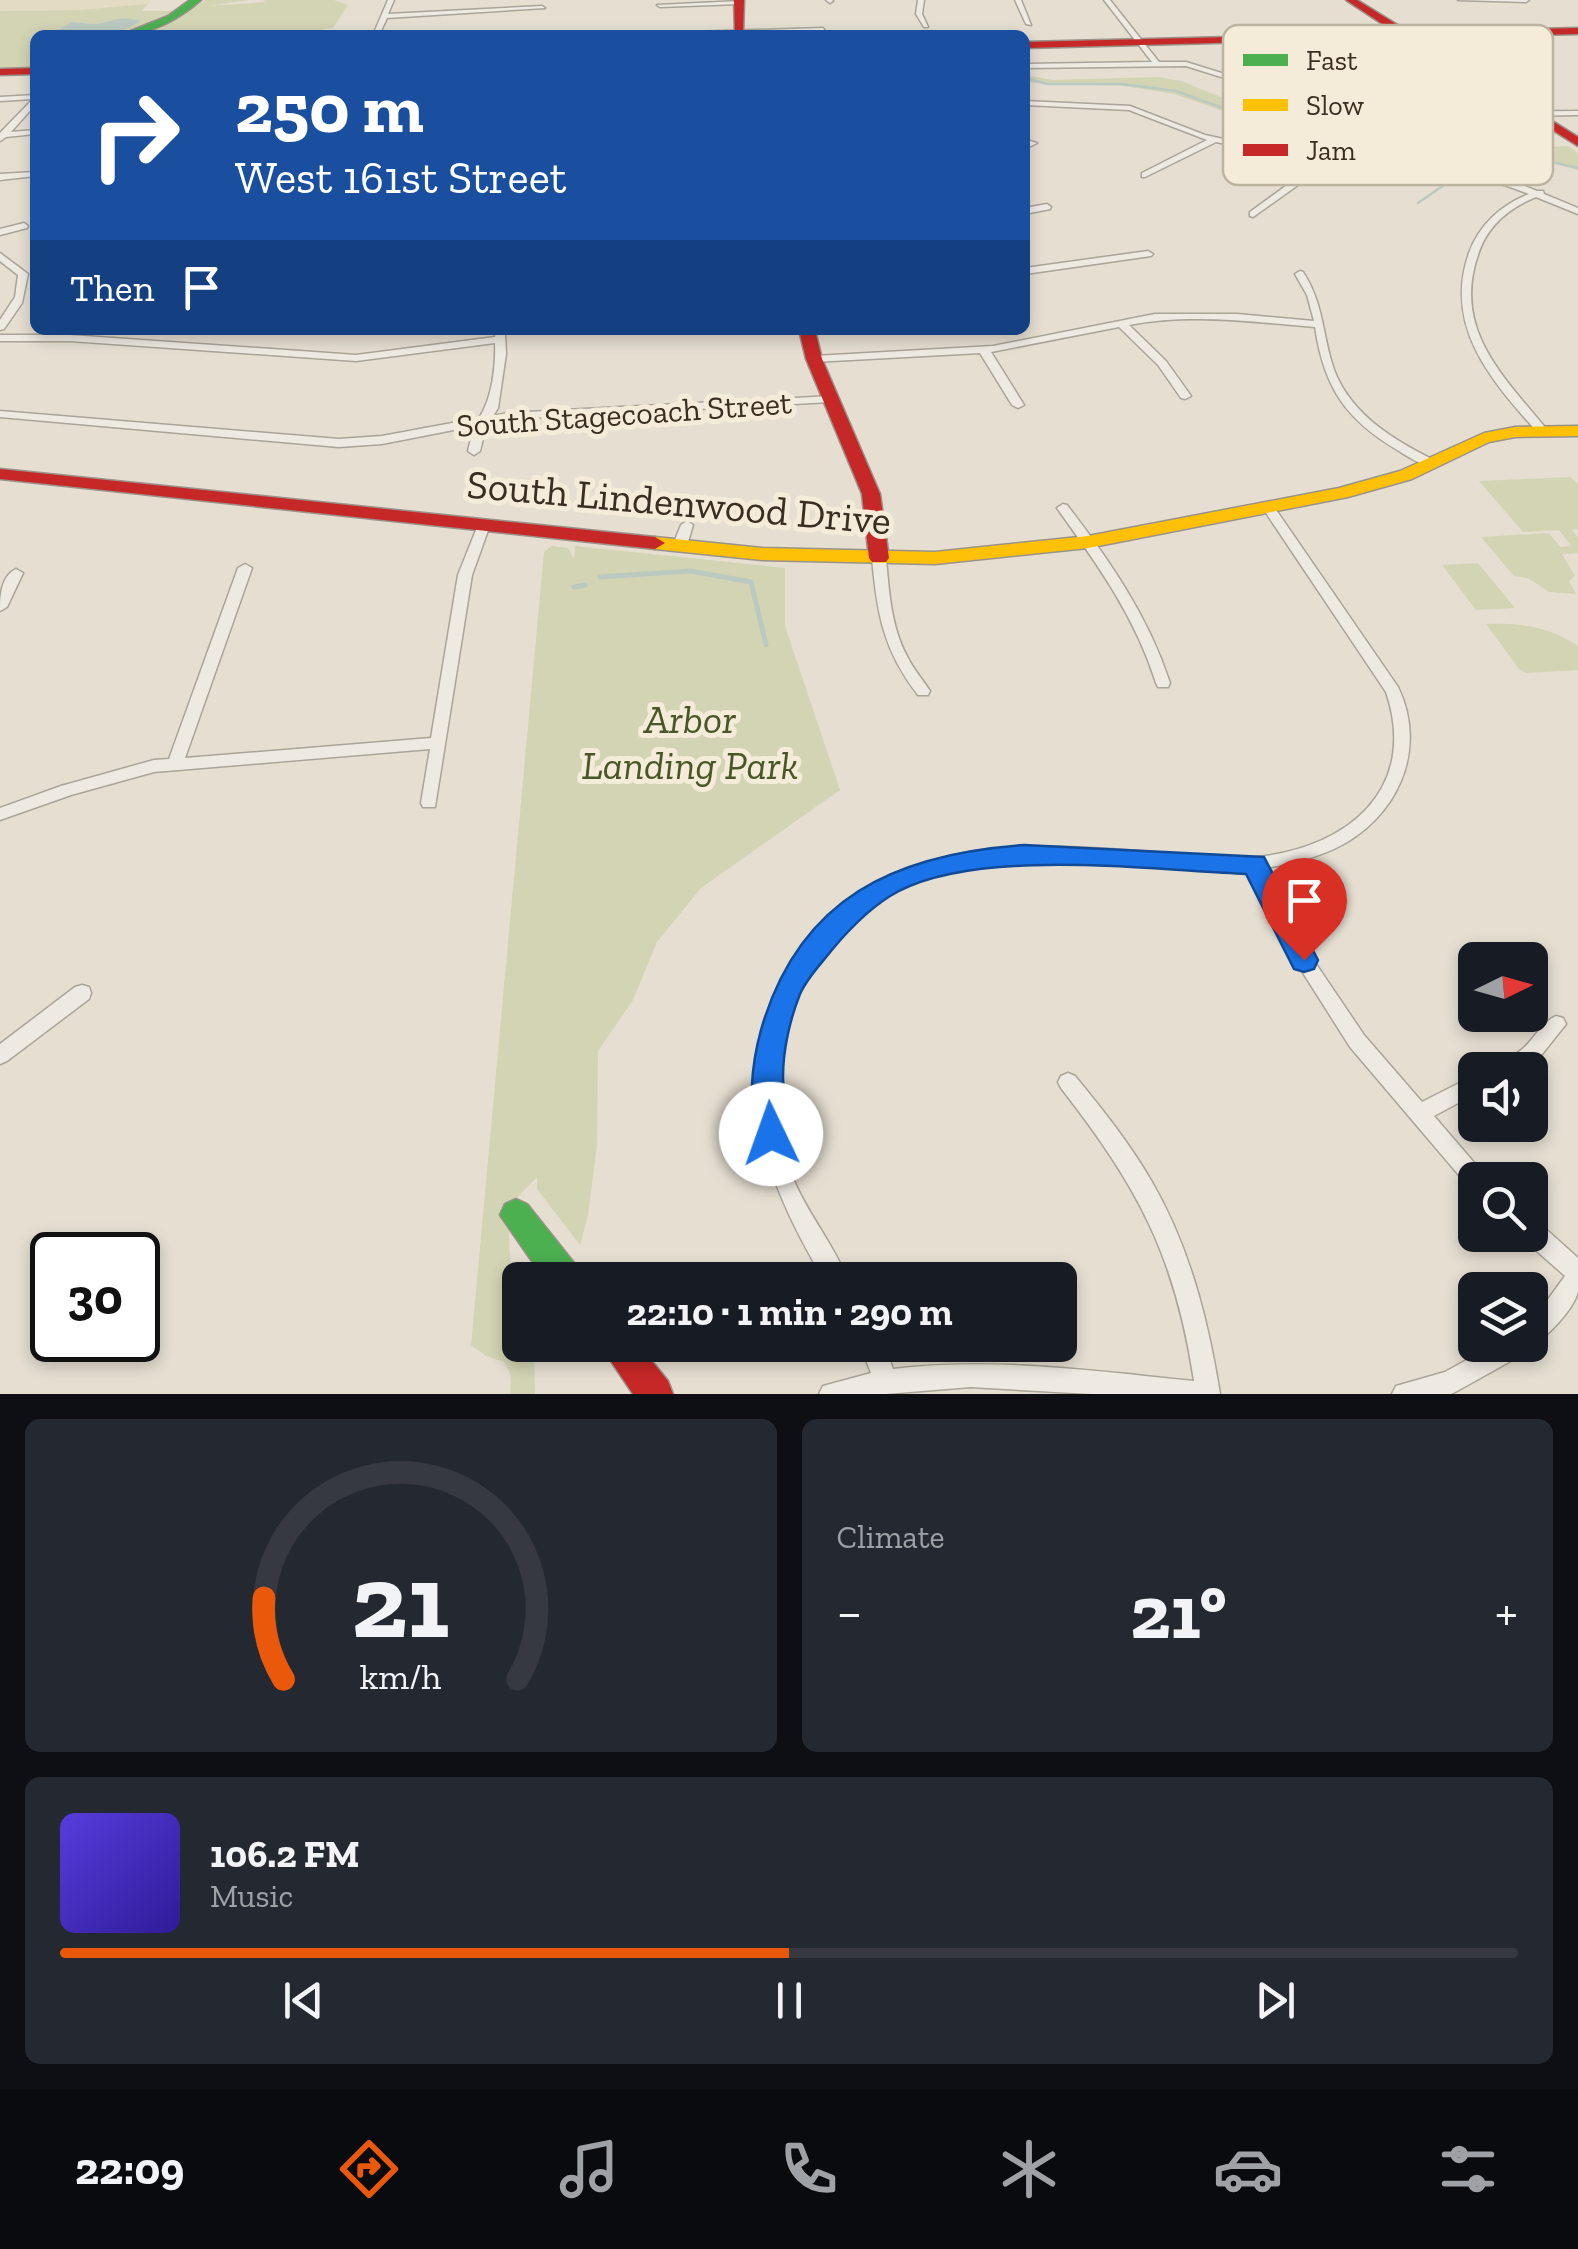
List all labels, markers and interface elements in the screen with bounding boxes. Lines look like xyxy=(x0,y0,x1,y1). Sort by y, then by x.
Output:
legend xyxy=(1223,25,1553,185)
text: Fast xyxy=(1306,44,1358,77)
text: 250 m xyxy=(235,66,424,150)
icon: right xyxy=(70,70,200,200)
text: Slow xyxy=(1306,89,1364,122)
text: Jam xyxy=(1306,134,1356,167)
text: West 161st Street xyxy=(235,151,566,205)
icon: arrive xyxy=(174,260,229,315)
text: Then xyxy=(70,265,154,311)
street label: South Stagecoach Street xyxy=(455,383,793,445)
street label: South Lindenwood Drive xyxy=(465,460,893,544)
park label: Arbor Landing Park xyxy=(582,695,798,789)
pin xyxy=(1262,858,1347,961)
icon: arrive xyxy=(1277,873,1332,928)
north arrow xyxy=(1458,942,1548,1032)
map controls xyxy=(1458,942,1548,1362)
button: sound xyxy=(1458,1052,1548,1142)
position arrow xyxy=(719,1082,823,1186)
button: search xyxy=(1458,1162,1548,1252)
speed limit sign: 30 xyxy=(30,1232,160,1362)
button: layers xyxy=(1458,1272,1548,1362)
text: 22:10 · 1 min · 290 m xyxy=(626,1289,953,1335)
text: Climate xyxy=(837,1518,945,1556)
text: 21 xyxy=(352,1539,450,1664)
text: 21° xyxy=(1130,1567,1227,1657)
text: − xyxy=(837,1579,862,1645)
text: + xyxy=(1495,1579,1518,1645)
text: km/h xyxy=(360,1655,442,1698)
text: 106.2 FM xyxy=(210,1831,360,1877)
text: Music xyxy=(210,1877,293,1915)
icon: previous xyxy=(276,1973,331,2028)
icon: pause xyxy=(762,1973,817,2028)
icon: next xyxy=(1248,1973,1303,2028)
icon: directions xyxy=(334,2134,404,2204)
icon: music xyxy=(554,2134,624,2204)
icon: phone xyxy=(774,2134,844,2204)
icon: climate xyxy=(994,2134,1064,2204)
icon: car xyxy=(1213,2134,1283,2204)
icon: filters xyxy=(1433,2134,1503,2204)
text: 22:09 xyxy=(75,2142,184,2196)

